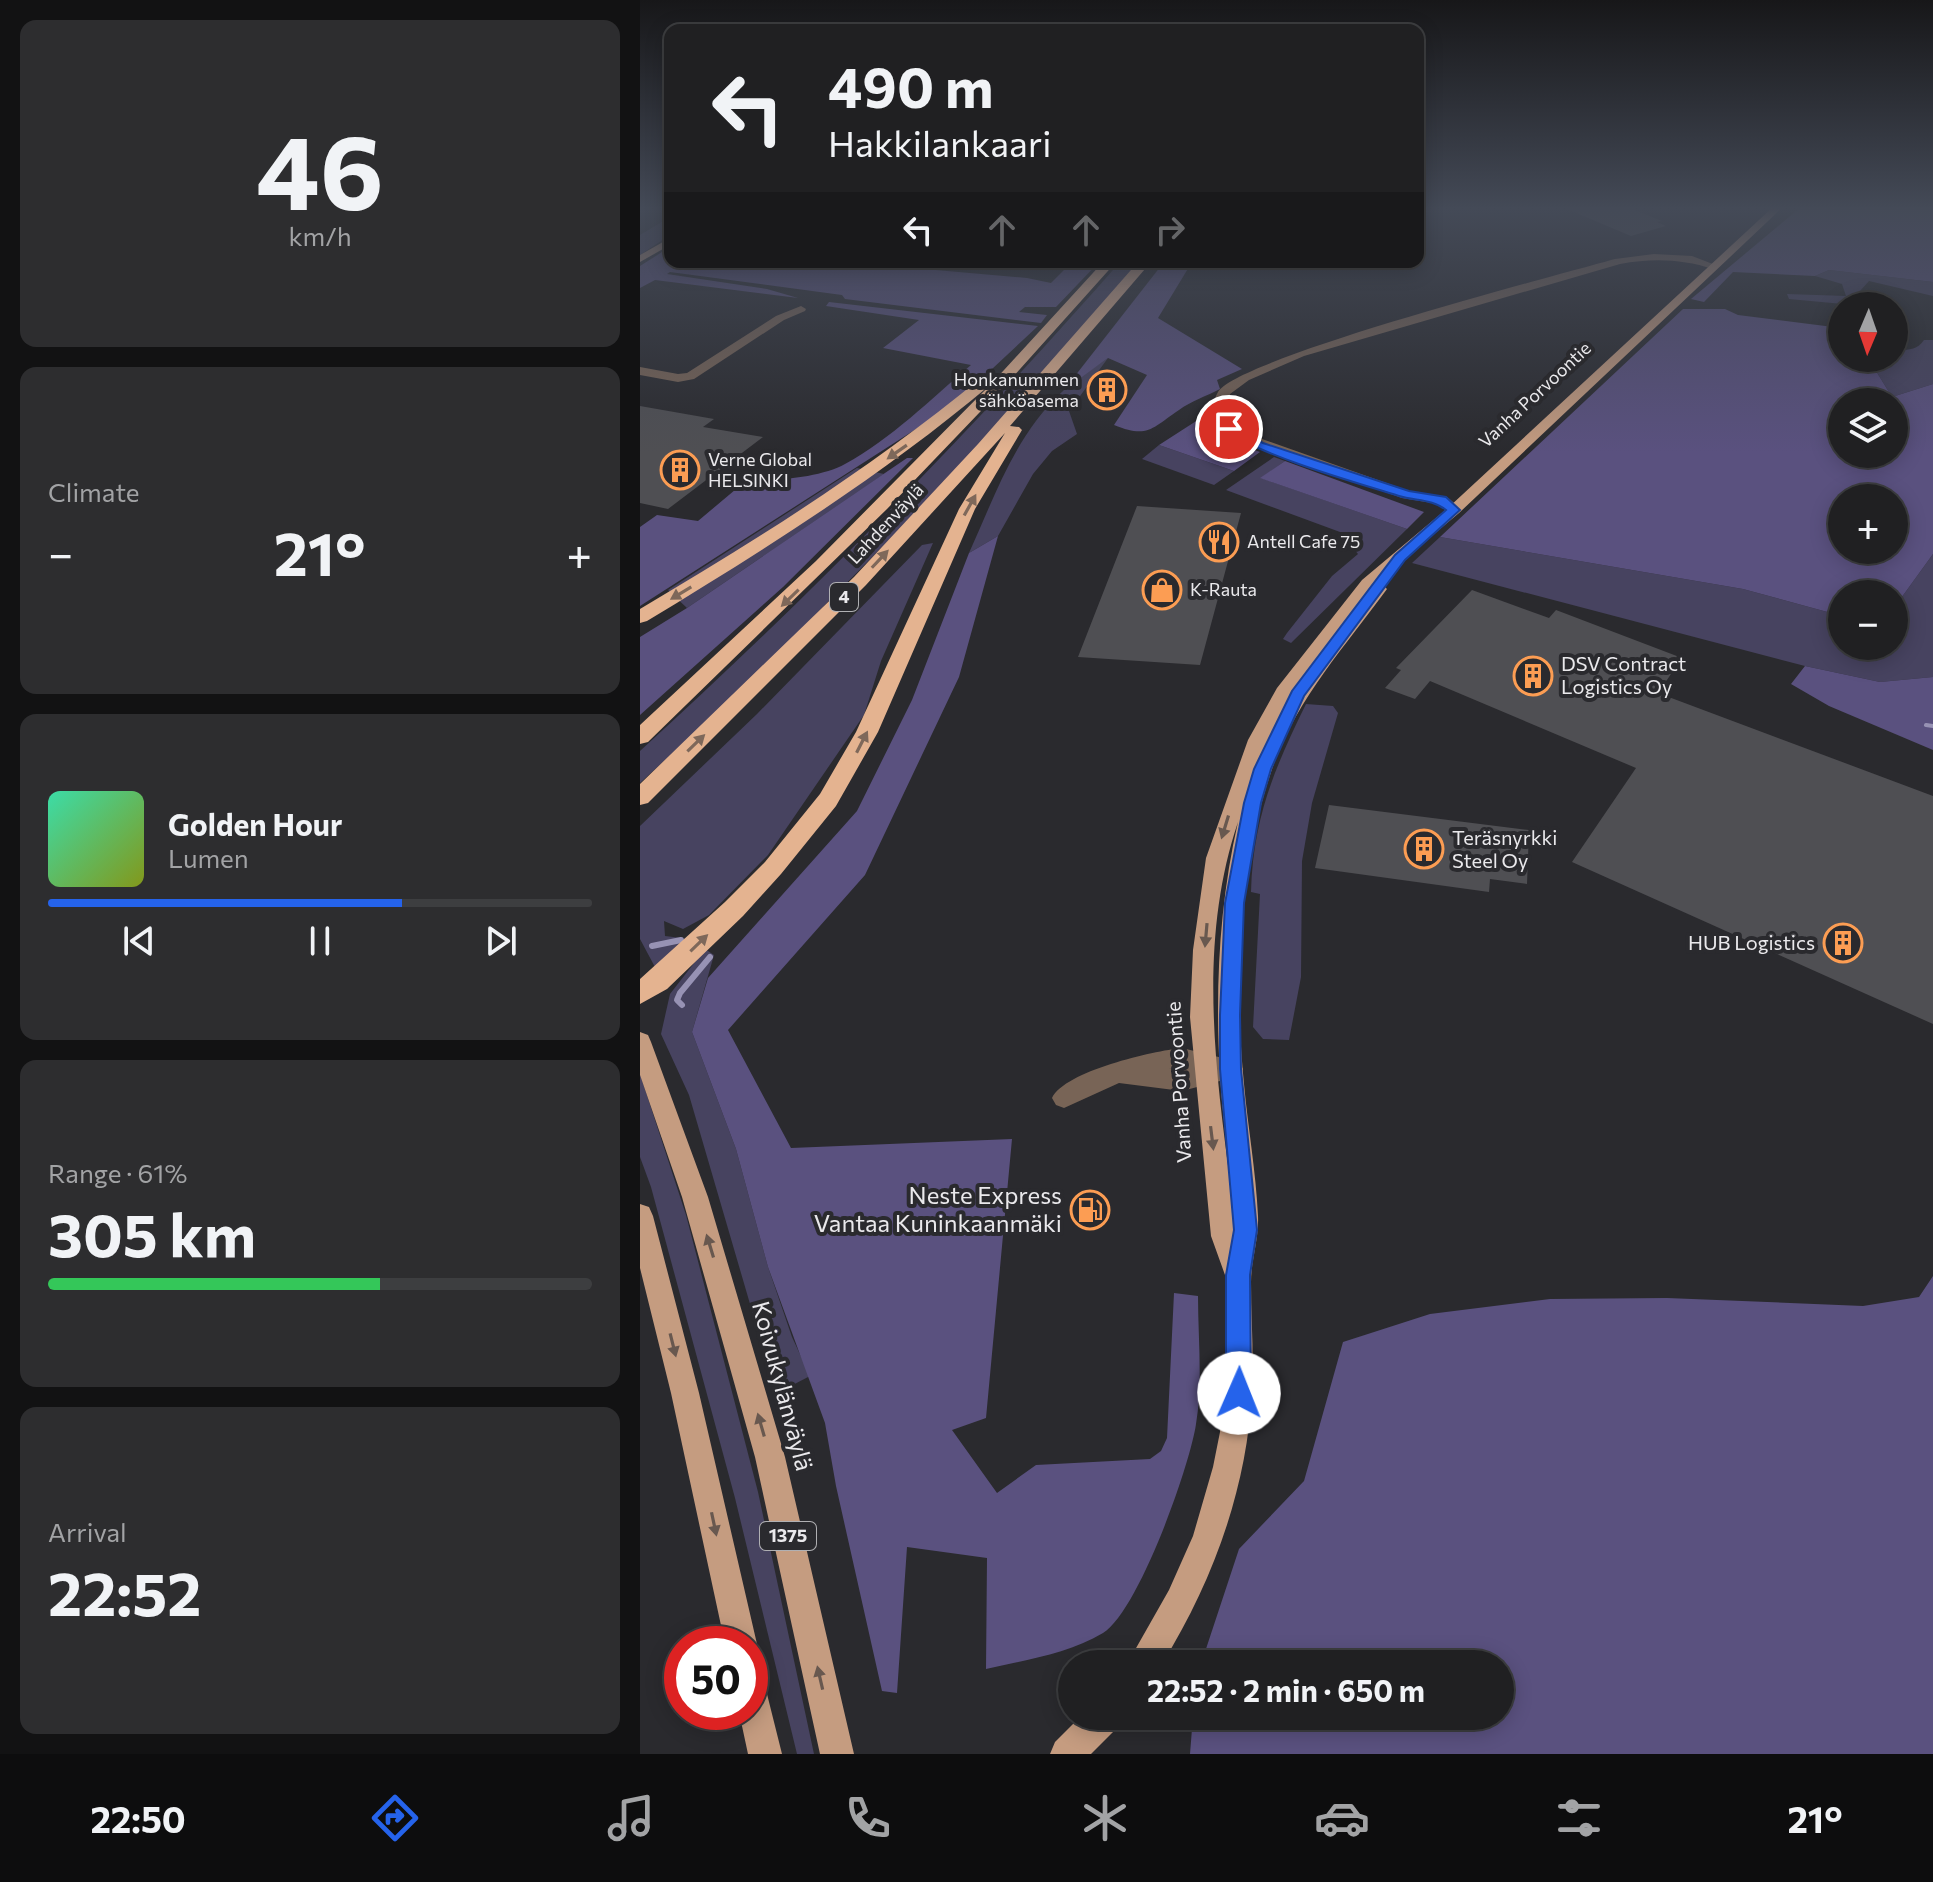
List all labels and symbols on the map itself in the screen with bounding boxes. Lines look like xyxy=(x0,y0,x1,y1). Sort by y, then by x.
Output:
north arrow xyxy=(1828,292,1908,372)
street label: Vanha Porvoontie xyxy=(1474,337,1595,452)
place label: Honkanummen sähköasema xyxy=(954,368,1079,411)
building icon: Honkanummen sähköasema xyxy=(1086,369,1128,411)
pin xyxy=(1195,395,1263,463)
one-way arrow xyxy=(886,444,907,459)
place label: Verne Global HELSINKI xyxy=(708,448,812,491)
building icon: Verne Global HELSINKI xyxy=(659,449,701,491)
street label: Lahdenväylä xyxy=(843,479,928,568)
one-way arrow xyxy=(963,494,976,517)
restaurant icon: Antell Cafe 75 xyxy=(1198,521,1240,563)
place label: Antell Cafe 75 xyxy=(1247,530,1360,552)
one-way arrow xyxy=(871,550,889,569)
shop icon: K-Rauta xyxy=(1141,569,1183,611)
place label: K-Rauta xyxy=(1190,578,1257,600)
road number: 4 xyxy=(830,583,858,611)
one-way arrow xyxy=(670,586,692,600)
one-way arrow xyxy=(780,589,799,607)
place label: DSV Contract Logistics Oy xyxy=(1561,651,1686,698)
building icon: DSV Contract Logistics Oy xyxy=(1512,655,1554,697)
one-way arrow xyxy=(855,730,869,753)
one-way arrow xyxy=(686,734,705,753)
one-way arrow xyxy=(1218,816,1231,840)
place label: Teräsnyrkki Steel Oy xyxy=(1452,825,1557,872)
building icon: Teräsnyrkki Steel Oy xyxy=(1403,828,1445,870)
building icon: HUB Logistics xyxy=(1822,922,1864,964)
one-way arrow xyxy=(1199,923,1212,948)
place label: HUB Logistics xyxy=(1688,930,1815,954)
one-way arrow xyxy=(689,934,708,952)
street label: Vanha Porvoontie xyxy=(1160,1001,1196,1164)
one-way arrow xyxy=(1206,1126,1219,1151)
place label: Neste Express Vantaa Kuninkaanmäki xyxy=(814,1180,1062,1237)
fuel station icon: Neste Express Vantaa Kuninkaanmäki xyxy=(1069,1189,1111,1231)
one-way arrow xyxy=(703,1233,716,1257)
street label: Koivukylänväylä xyxy=(747,1298,820,1473)
one-way arrow xyxy=(668,1333,680,1358)
position arrow xyxy=(1197,1351,1281,1435)
one-way arrow xyxy=(754,1412,767,1436)
one-way arrow xyxy=(708,1511,721,1536)
road number: 1375 xyxy=(760,1522,816,1550)
speed limit sign: 50 xyxy=(664,1626,768,1730)
one-way arrow xyxy=(813,1665,826,1690)

